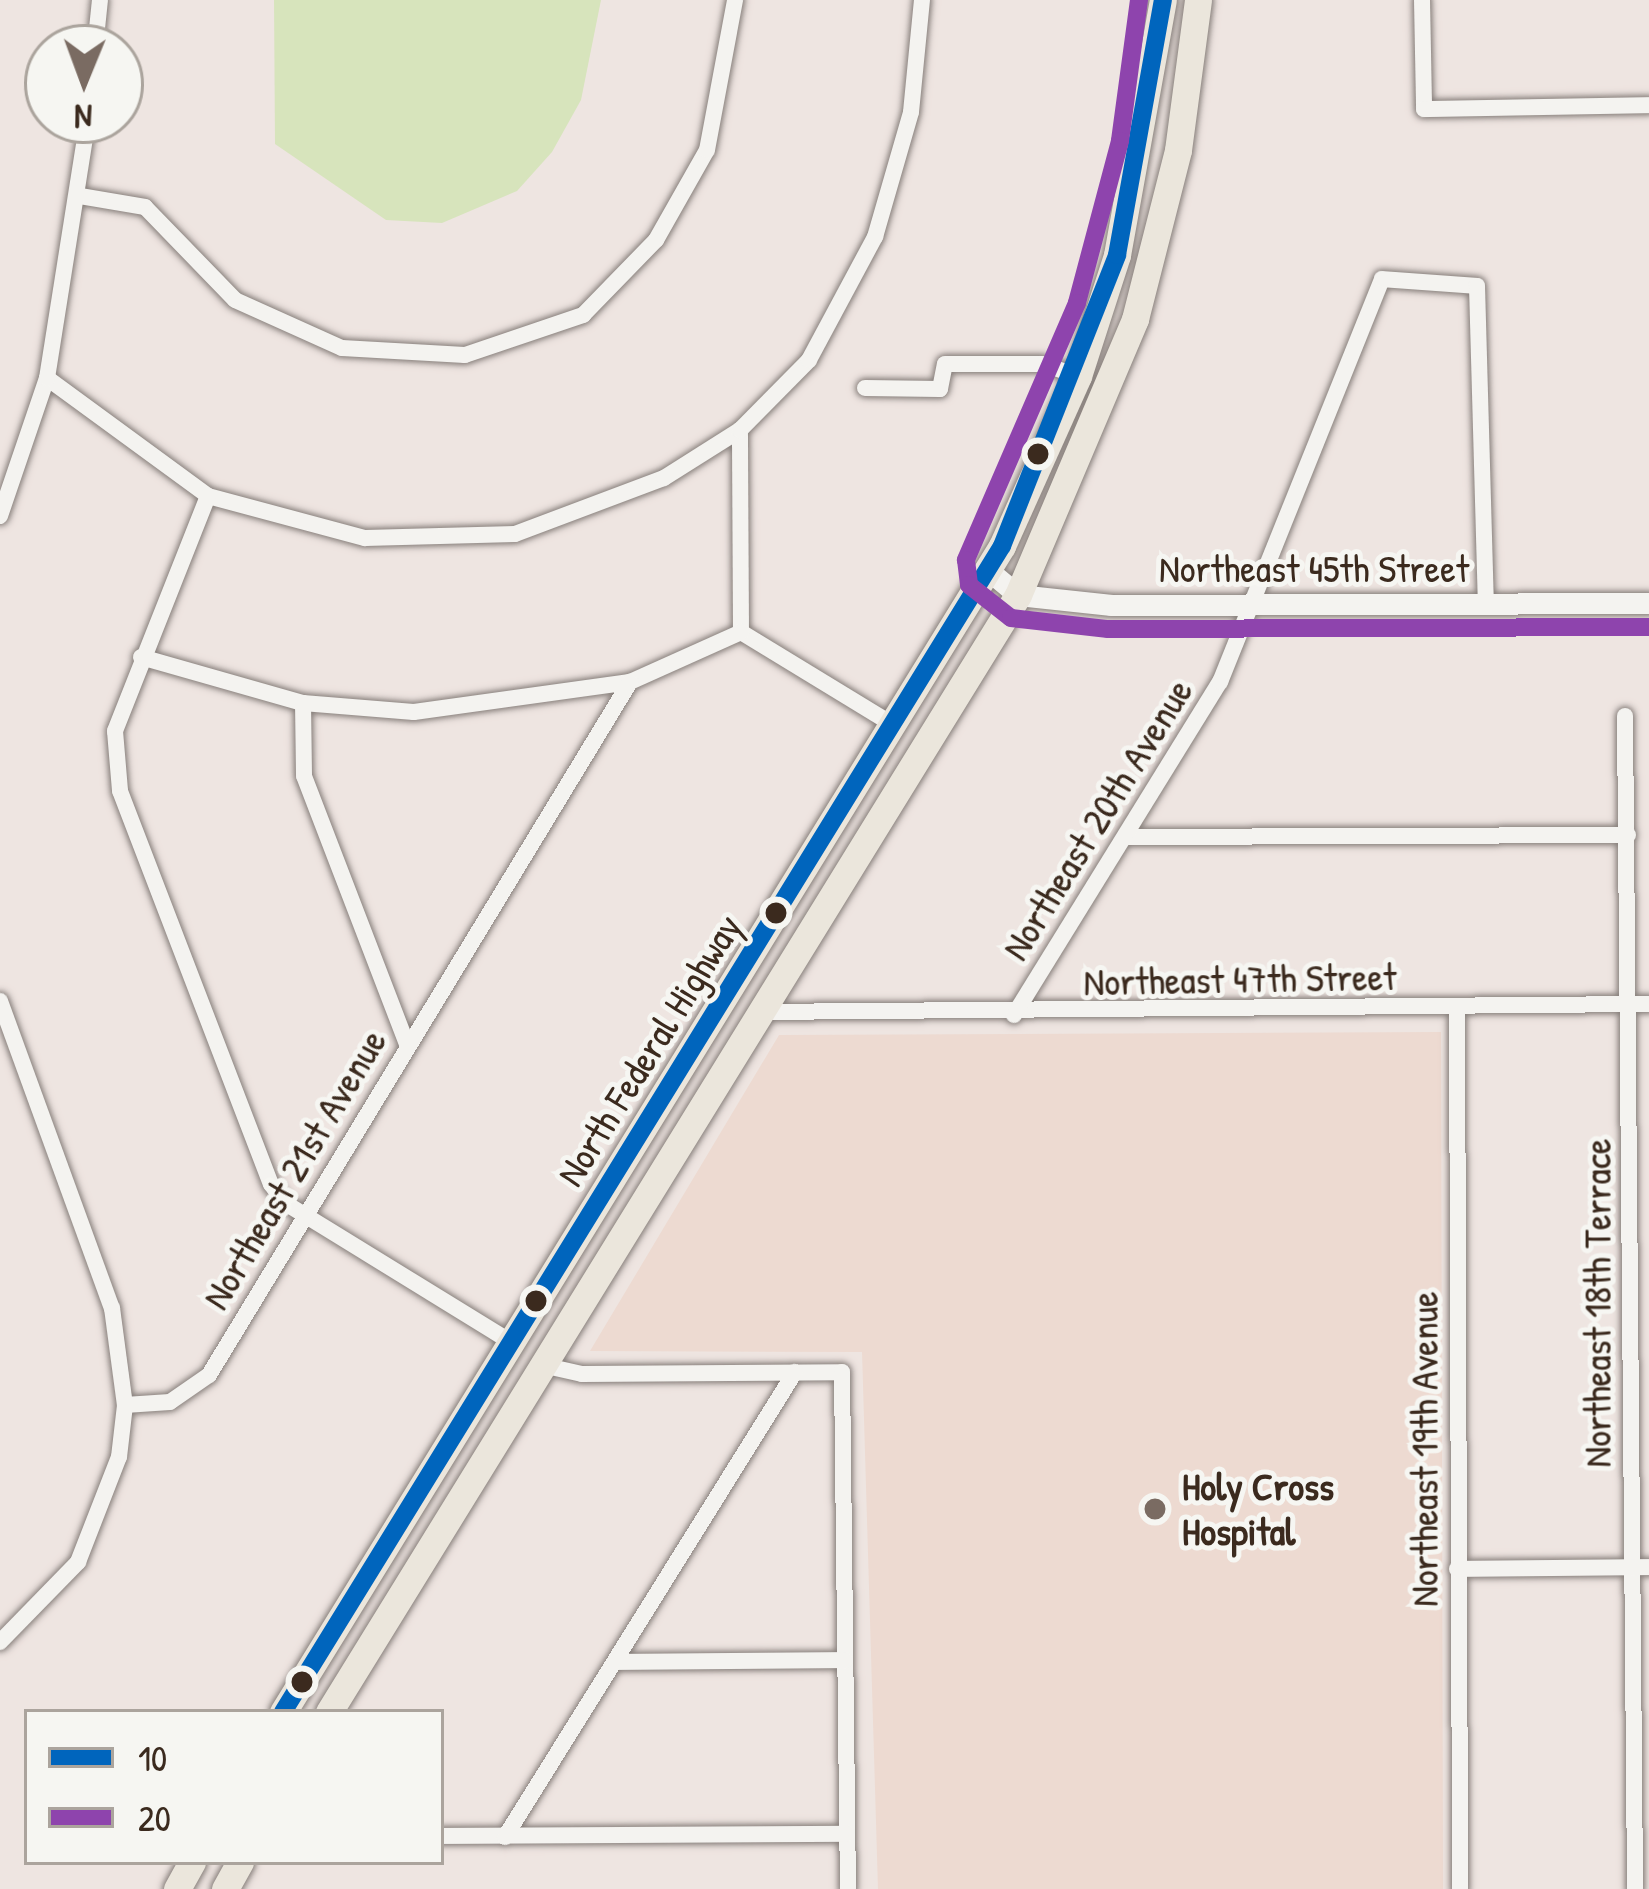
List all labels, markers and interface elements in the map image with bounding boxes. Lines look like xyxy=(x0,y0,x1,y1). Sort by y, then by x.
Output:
north arrow xyxy=(24,24,144,144)
text: N xyxy=(74,95,93,139)
unlabelled marker xyxy=(1027,443,1049,465)
street label: Northeast 45th Street xyxy=(1159,545,1469,591)
street label: Northeast 20th Avenue xyxy=(992,670,1202,968)
unlabelled marker xyxy=(765,902,787,924)
street label: North Federal Highway xyxy=(547,906,751,1194)
street label: Northeast 47th Street xyxy=(1083,953,1397,1005)
street label: Northeast 21st Avenue xyxy=(192,1021,396,1317)
street label: Northeast 18th Terrace xyxy=(1574,1138,1620,1468)
unlabelled marker xyxy=(525,1290,547,1312)
street label: Northeast 19th Avenue xyxy=(1401,1291,1447,1607)
place label: Holy Cross Hospital xyxy=(1182,1464,1334,1555)
marker: Holy Cross Hospital xyxy=(1139,1493,1171,1525)
unlabelled marker xyxy=(291,1671,313,1693)
legend xyxy=(24,1709,444,1865)
text: 10 xyxy=(138,1733,167,1782)
text: 20 xyxy=(138,1793,171,1842)

